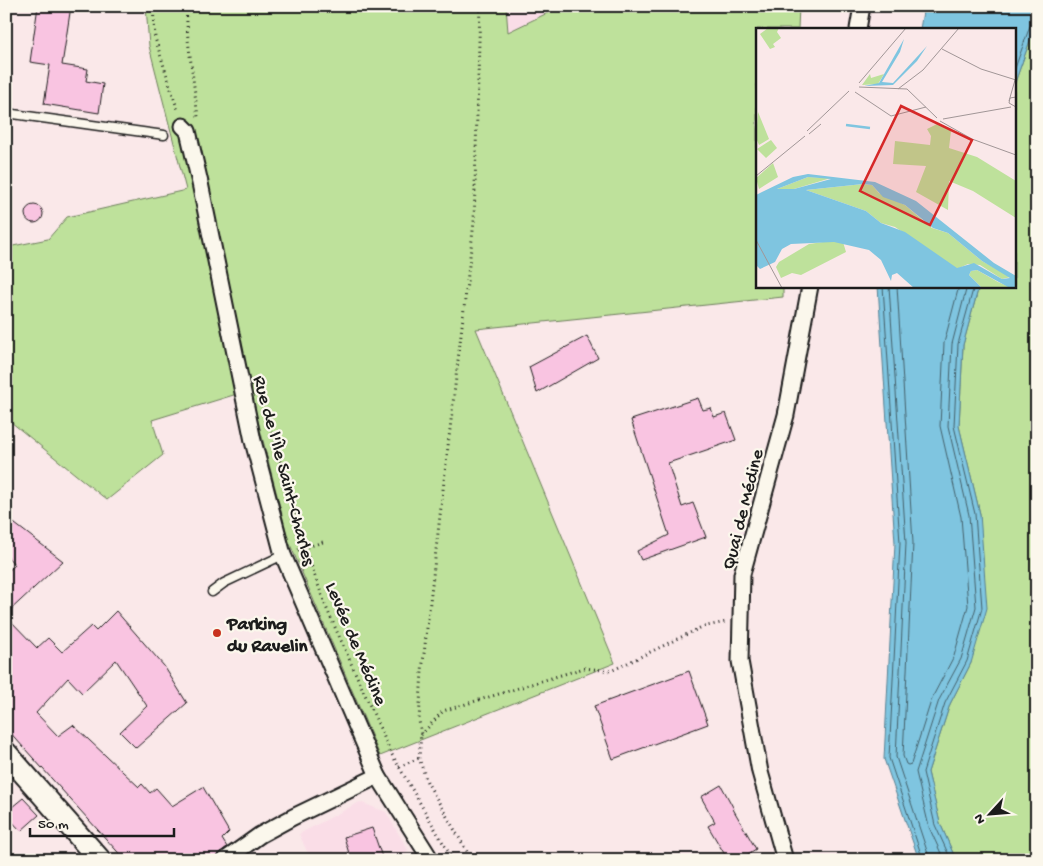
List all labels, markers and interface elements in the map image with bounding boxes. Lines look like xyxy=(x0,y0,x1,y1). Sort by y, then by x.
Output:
inset map xyxy=(756,28,1016,288)
street label: Rue de l'Île Saint-Charles xyxy=(246,373,319,569)
street label: Quai de Médine xyxy=(718,447,771,572)
street label: Levée de Médine xyxy=(318,579,391,710)
place label: Parking du Ravelin xyxy=(226,614,309,659)
marker: Parking du Ravelin xyxy=(211,627,223,639)
north arrow xyxy=(966,788,1016,838)
scale bar xyxy=(30,806,174,838)
text: N xyxy=(971,811,990,826)
text: 50 m xyxy=(38,816,69,834)

